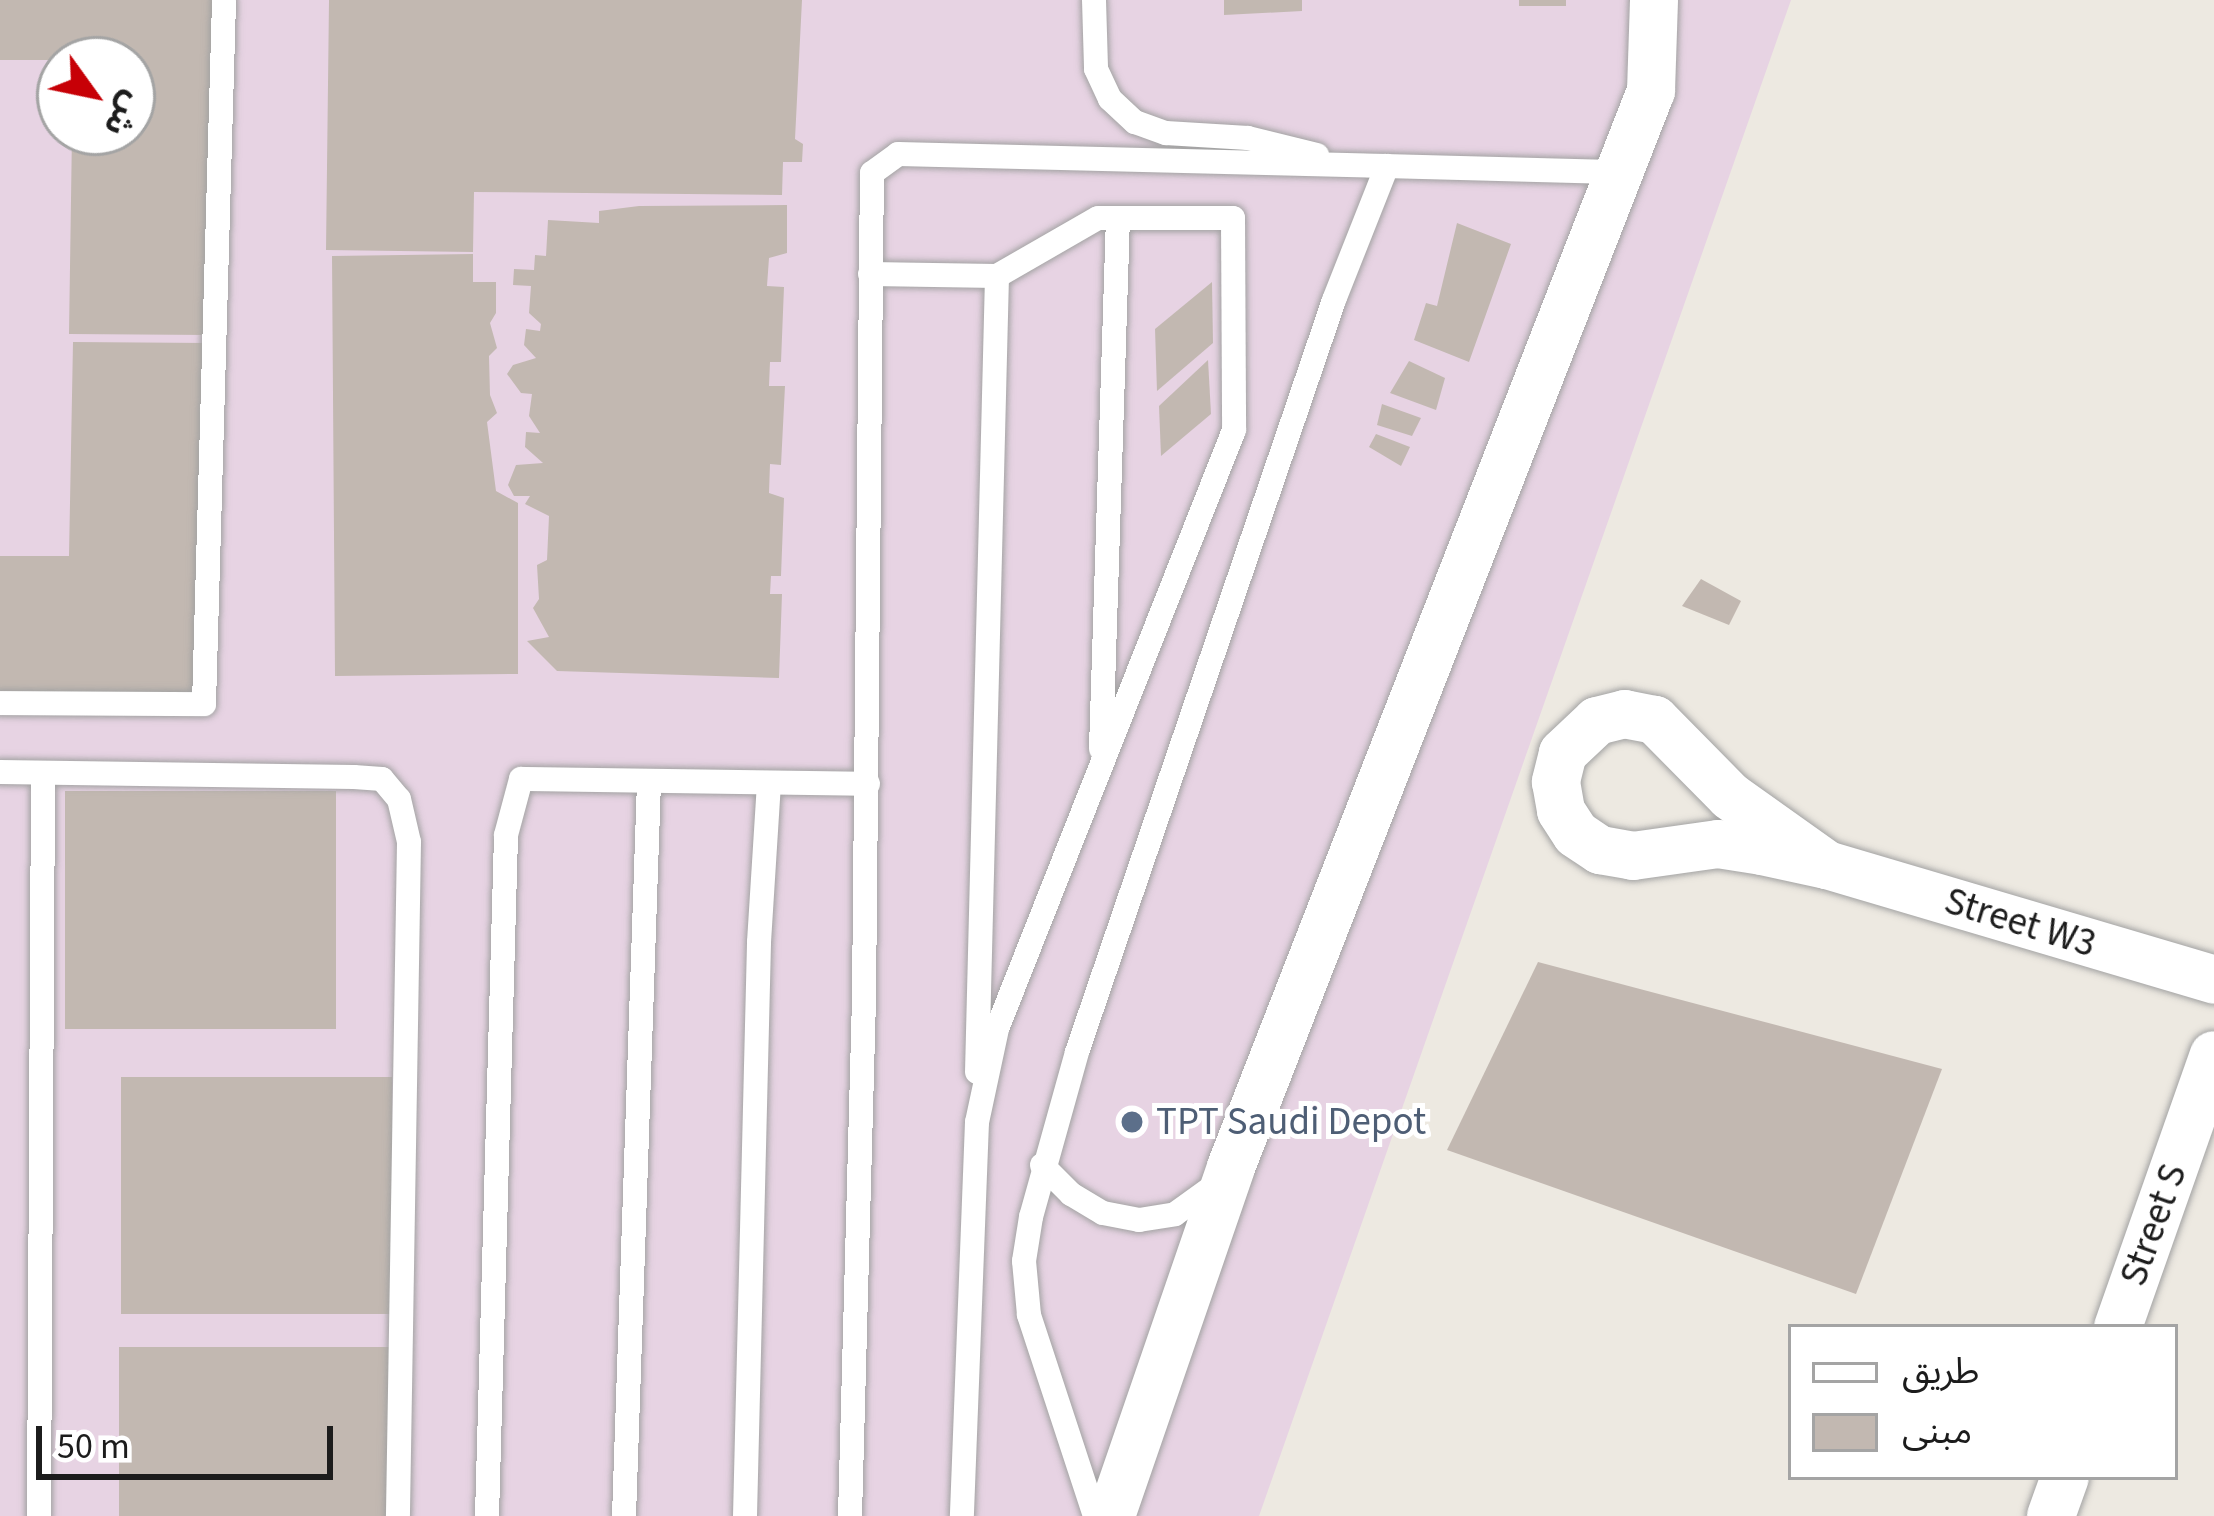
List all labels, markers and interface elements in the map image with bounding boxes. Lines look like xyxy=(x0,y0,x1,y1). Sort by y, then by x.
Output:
north arrow xyxy=(36,36,156,156)
text: ش xyxy=(92,82,156,146)
street label: Street W3 xyxy=(1939,878,2101,968)
place label: TPT Saudi Depot xyxy=(1156,1099,1426,1145)
marker: TPT Saudi Depot xyxy=(1119,1109,1145,1135)
street label: Street S xyxy=(2110,1158,2198,1292)
legend xyxy=(1788,1324,2178,1480)
text: طريق xyxy=(1902,1346,1979,1397)
scale bar xyxy=(42,1402,339,1476)
text: مبنى xyxy=(1902,1406,1972,1457)
text: 50 m xyxy=(57,1421,130,1472)

